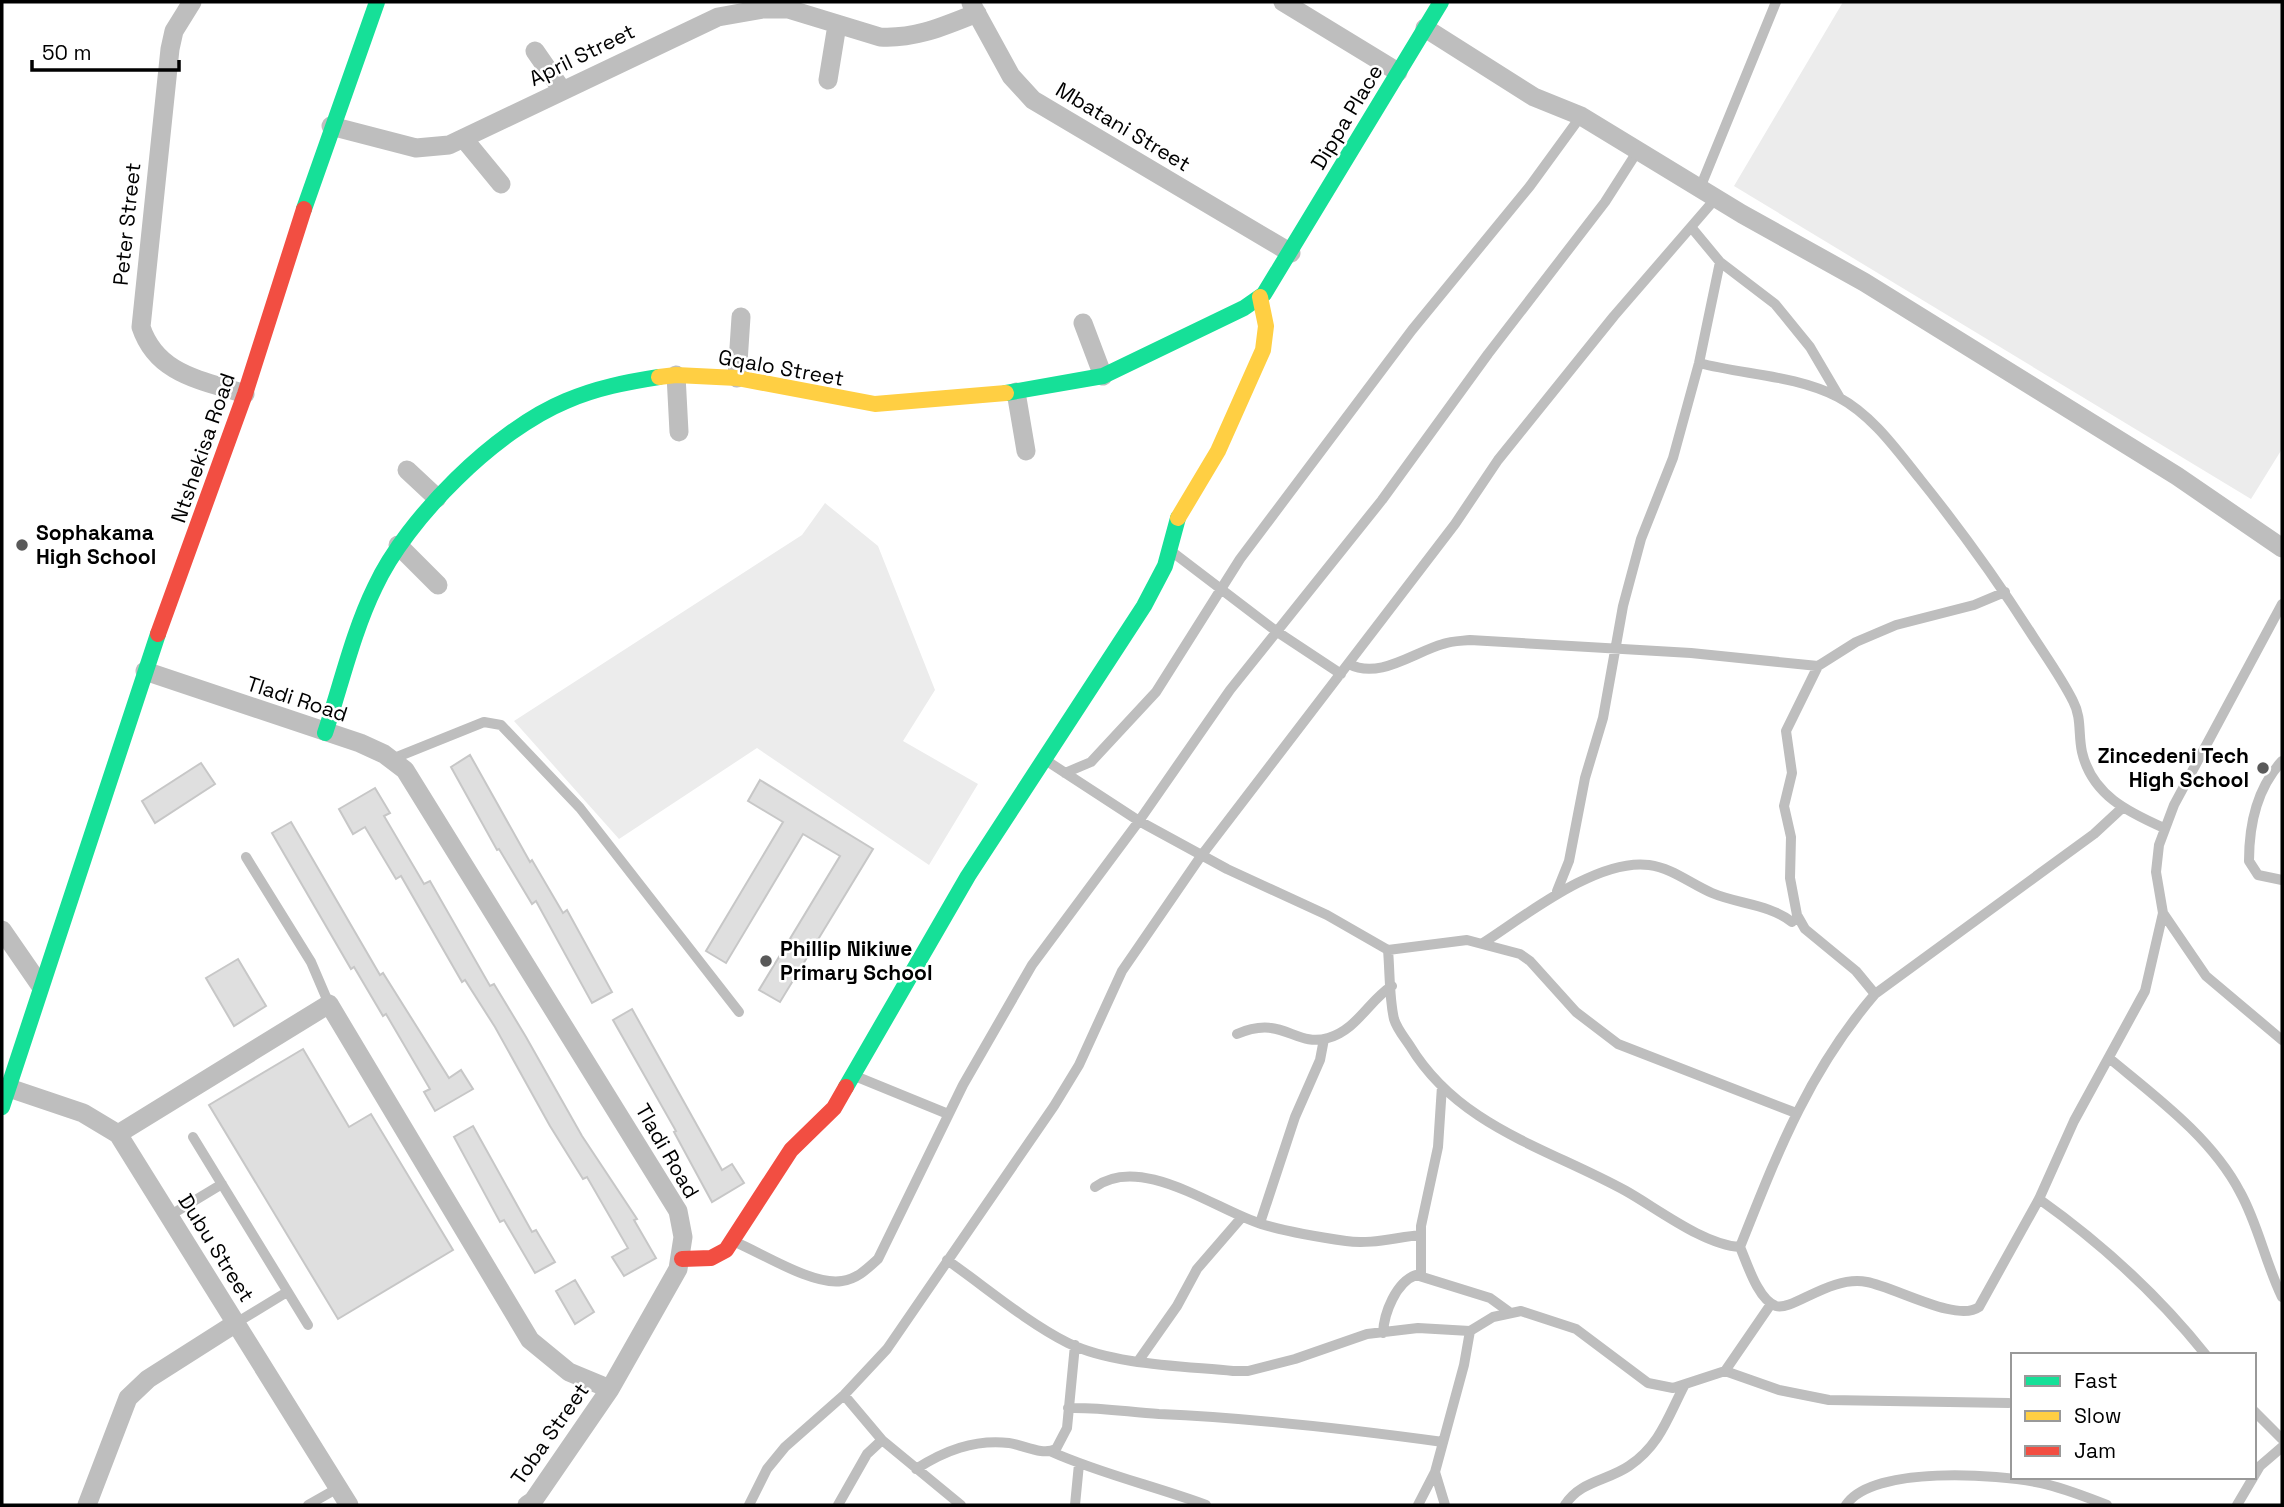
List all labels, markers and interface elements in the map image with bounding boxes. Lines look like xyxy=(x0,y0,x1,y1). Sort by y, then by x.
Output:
street label: April Street xyxy=(524,17,639,92)
scale bar xyxy=(32,28,178,72)
text: 50 m xyxy=(42,39,92,66)
street label: Dippa Place xyxy=(1305,59,1389,174)
street label: Mbatani Street xyxy=(1051,76,1196,177)
street label: Peter Street xyxy=(107,161,146,287)
street label: Gqalo Street xyxy=(716,343,846,392)
street label: Ntshekisa Road xyxy=(164,369,241,526)
place label: Sophakama High School xyxy=(36,519,156,570)
marker: Sophakama High School xyxy=(14,537,30,553)
street label: Tladi Road xyxy=(243,669,351,728)
place label: Zincedeni Tech High School xyxy=(2097,742,2249,793)
marker: Zincedeni Tech High School xyxy=(2255,760,2271,776)
place label: Phillip Nikiwe Primary School xyxy=(780,935,933,986)
marker: Phillip Nikiwe Primary School xyxy=(758,953,774,969)
street label: Tladi Road xyxy=(630,1099,705,1203)
street label: Dubu Street xyxy=(172,1189,260,1307)
legend xyxy=(2011,1353,2256,1479)
text: Fast xyxy=(2074,1367,2118,1394)
street label: Toba Street xyxy=(505,1377,595,1490)
text: Slow xyxy=(2074,1402,2122,1429)
text: Jam xyxy=(2074,1437,2116,1464)

